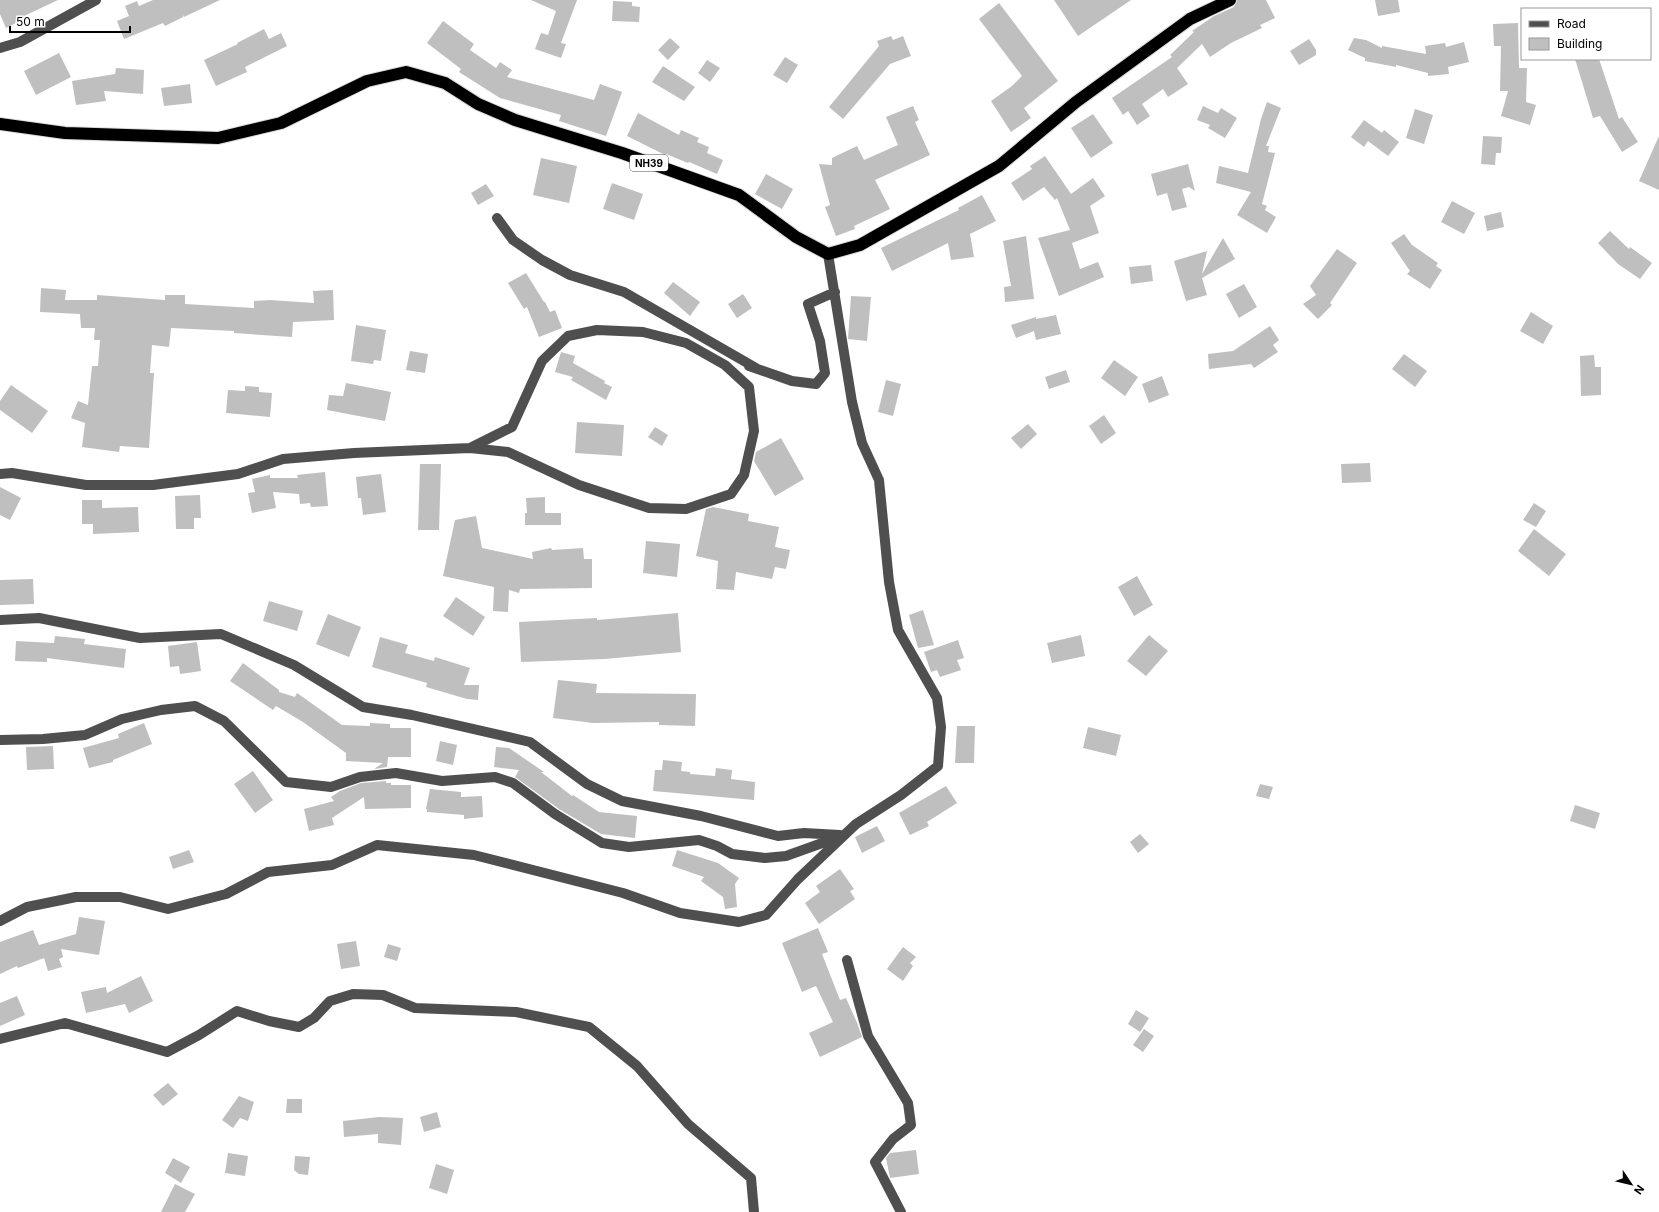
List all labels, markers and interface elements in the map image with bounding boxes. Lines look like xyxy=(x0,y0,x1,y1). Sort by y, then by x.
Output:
scale bar xyxy=(10,8,130,34)
legend xyxy=(1521,8,1651,60)
text: 50 m xyxy=(16,14,45,29)
text: Road xyxy=(1557,16,1586,31)
text: Building xyxy=(1557,36,1602,51)
road number: NH39 xyxy=(630,155,668,171)
north arrow xyxy=(1611,1164,1651,1204)
text: N xyxy=(1631,1182,1647,1197)

